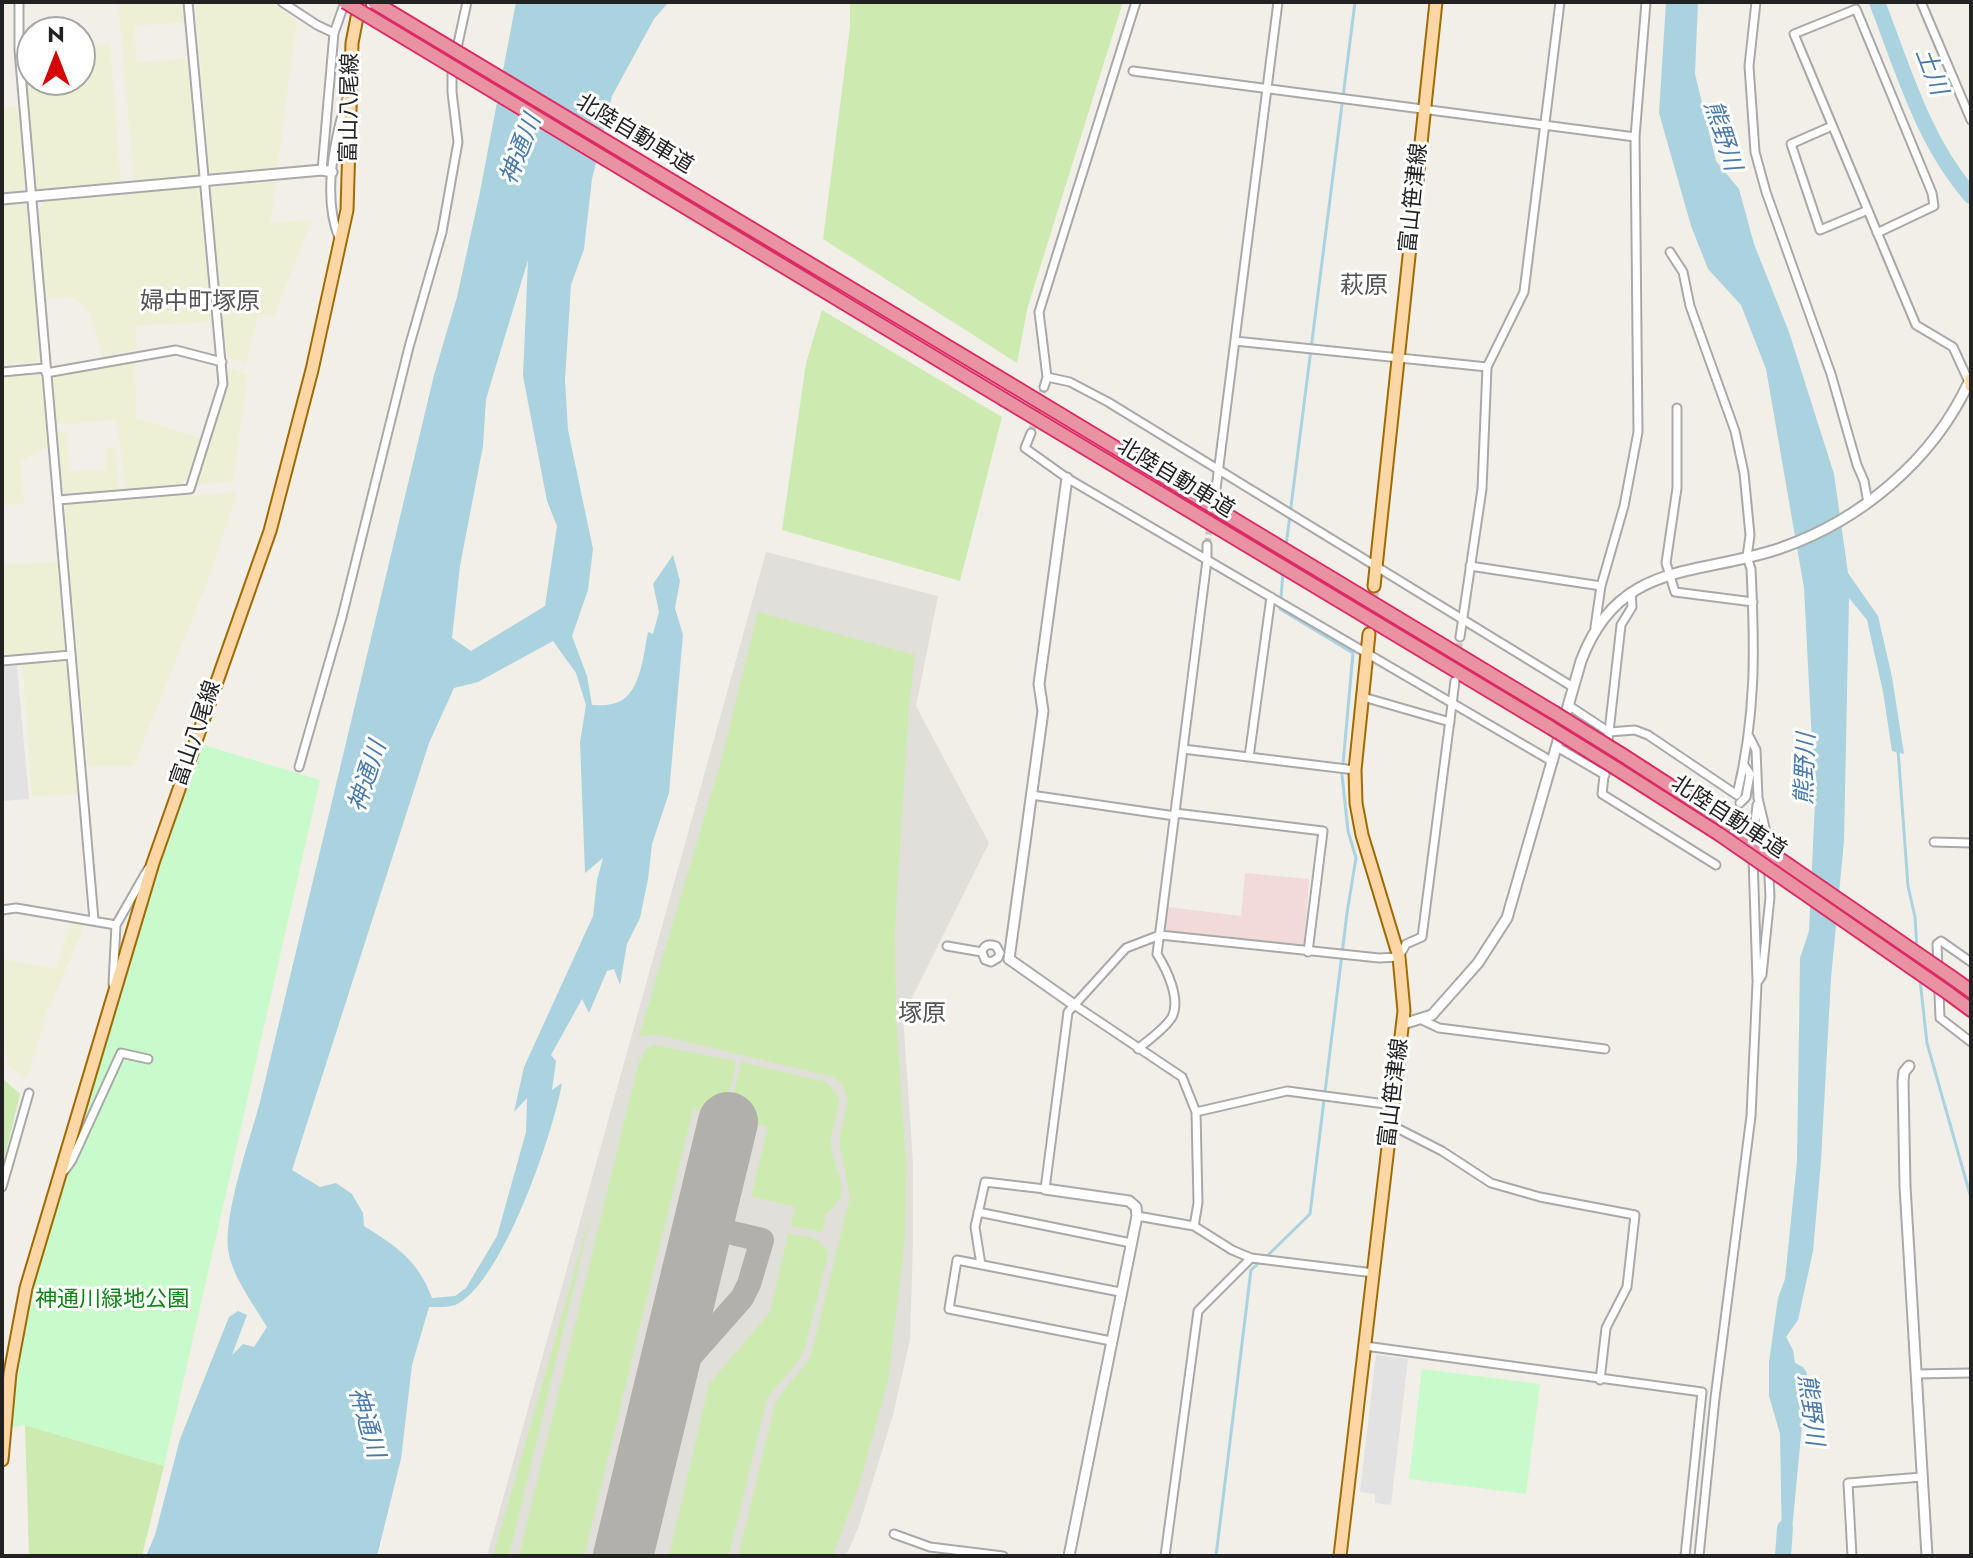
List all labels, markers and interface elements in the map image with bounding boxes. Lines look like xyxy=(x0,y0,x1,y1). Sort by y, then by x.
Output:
north arrow xyxy=(16,16,96,96)
text: N xyxy=(47,18,65,50)
water label: 土川 xyxy=(1908,44,1952,100)
street label: 富山八尾線 xyxy=(337,53,365,163)
street label: 北陸自動車道 xyxy=(571,90,697,180)
water label: 熊野川 xyxy=(1696,97,1746,175)
water label: 神通川 xyxy=(496,111,548,189)
street label: 富山笹津線 xyxy=(1396,142,1434,254)
district label: 萩原 xyxy=(1340,273,1388,301)
district label: 婦中町塚原 xyxy=(140,289,260,317)
street label: 北陸自動車道 xyxy=(1112,434,1238,524)
street label: 富山八尾線 xyxy=(167,678,227,790)
water label: 熊野川 xyxy=(1791,733,1823,805)
water label: 神通川 xyxy=(344,738,394,816)
street label: 北陸自動車道 xyxy=(1665,771,1791,865)
district label: 塚原 xyxy=(898,1001,946,1029)
street label: 富山笹津線 xyxy=(1375,1037,1415,1149)
park label: 神通川緑地公園 xyxy=(35,1288,189,1314)
water label: 熊野川 xyxy=(1790,1373,1828,1447)
water label: 神通川 xyxy=(341,1384,389,1462)

